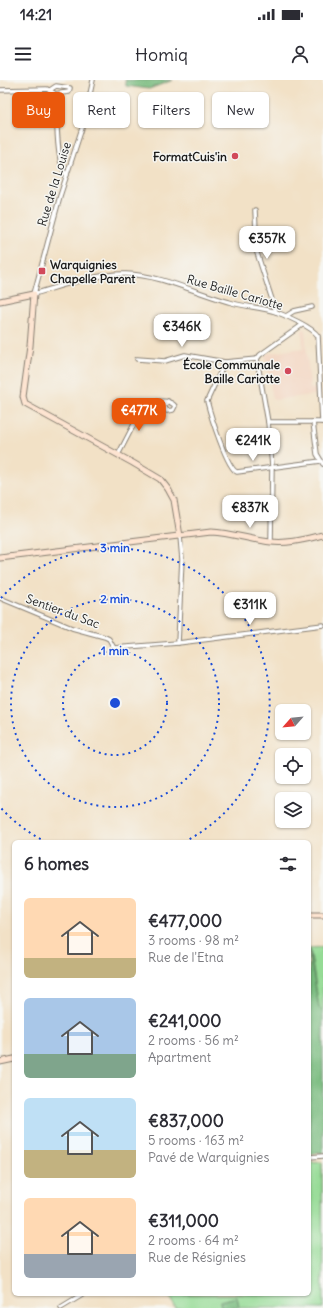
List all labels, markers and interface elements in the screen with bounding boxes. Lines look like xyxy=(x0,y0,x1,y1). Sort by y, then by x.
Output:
text: 14:21 xyxy=(20,5,52,24)
icon: menu xyxy=(12,43,34,65)
text: Homiq xyxy=(135,43,188,66)
icon: person xyxy=(289,43,311,65)
chip: Buy xyxy=(12,92,65,128)
chip: Rent xyxy=(73,92,130,128)
chip: Filters xyxy=(138,92,204,128)
chip: New xyxy=(212,92,269,128)
street label: Rue de la Louise xyxy=(34,140,74,228)
place label: FormatCuis'in xyxy=(153,149,227,164)
marker: FormatCuis'in xyxy=(230,151,240,161)
pin: €357K xyxy=(239,226,295,260)
text: €357K xyxy=(248,230,286,247)
place label: Warquignies Chapelle Parent xyxy=(50,257,136,287)
marker: Warquignies Chapelle Parent xyxy=(37,266,47,276)
street label: Rue Baille Cariotte xyxy=(185,271,285,313)
pin: €346K xyxy=(154,314,210,348)
text: €346K xyxy=(163,318,201,335)
place label: École Communale Baille Cariotte xyxy=(183,357,281,386)
marker: École Communale Baille Cariotte xyxy=(283,366,293,376)
pin: €477K xyxy=(111,398,167,432)
text: €477K xyxy=(121,402,157,419)
pin: €241K xyxy=(225,428,281,462)
text: €241K xyxy=(235,432,271,449)
pin: €837K xyxy=(222,495,278,529)
text: €837K xyxy=(231,499,269,516)
text: 3 min xyxy=(100,540,130,555)
street label: Sentier du Sac xyxy=(24,591,102,631)
text: 2 min xyxy=(100,591,130,606)
pin: €311K xyxy=(222,592,278,626)
text: €311K xyxy=(233,596,267,613)
text: 1 min xyxy=(101,643,129,658)
centre of rings xyxy=(108,696,122,710)
north arrow xyxy=(275,704,311,740)
map controls xyxy=(275,704,311,828)
button: locate xyxy=(275,748,311,784)
button: layers xyxy=(275,792,311,828)
text: 6 homes xyxy=(24,853,89,875)
icon: filters xyxy=(277,853,299,875)
text: €477,000 xyxy=(148,910,222,932)
icon: home xyxy=(56,914,104,962)
text: 3 rooms · 98 m² xyxy=(148,932,239,949)
text: Rue de l'Etna xyxy=(148,949,224,966)
text: €241,000 xyxy=(148,1010,222,1032)
icon: home xyxy=(56,1014,104,1062)
text: 2 rooms · 56 m² xyxy=(148,1032,239,1049)
text: Apartment xyxy=(148,1049,211,1066)
text: €837,000 xyxy=(148,1110,224,1132)
icon: home xyxy=(56,1114,104,1162)
text: 5 rooms · 163 m² xyxy=(148,1132,244,1149)
text: Pavé de Warquignies xyxy=(148,1149,269,1166)
text: €311,000 xyxy=(148,1210,219,1232)
icon: home xyxy=(56,1214,104,1262)
text: 2 rooms · 64 m² xyxy=(148,1232,239,1249)
text: Rue de Résignies xyxy=(148,1249,246,1266)

